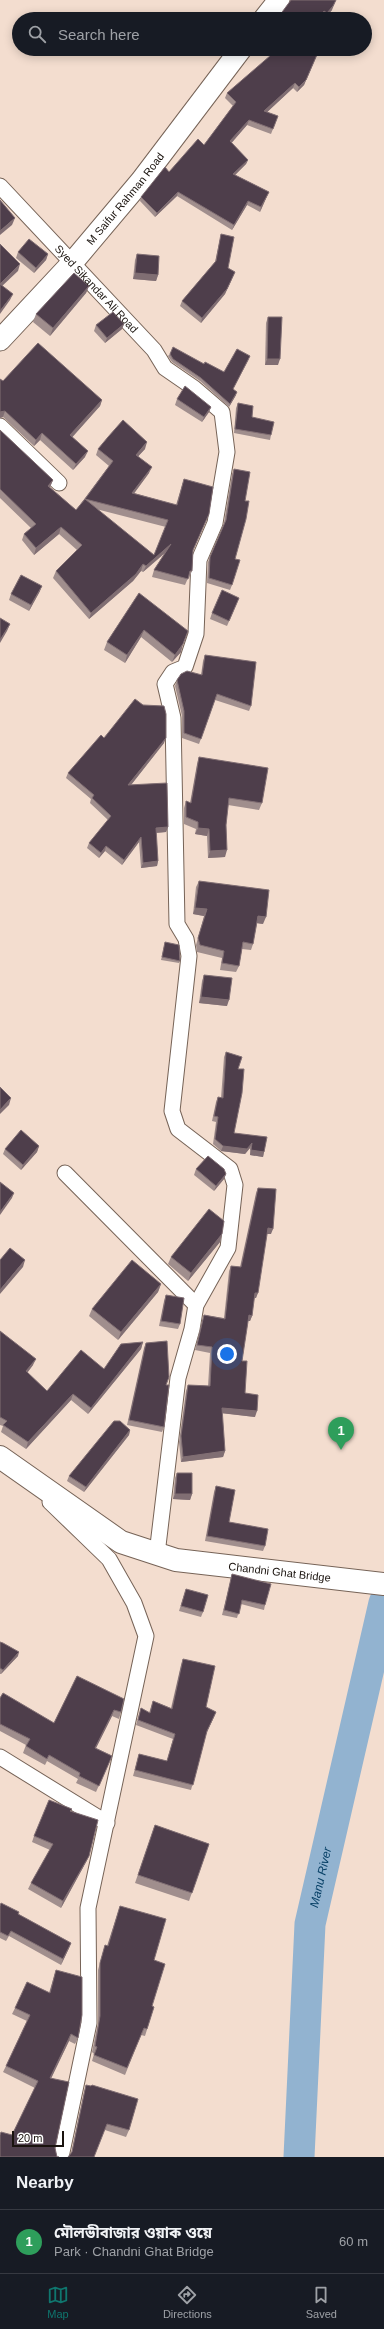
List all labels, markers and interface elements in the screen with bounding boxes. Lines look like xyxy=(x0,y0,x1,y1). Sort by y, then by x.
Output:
search box xyxy=(12,12,372,56)
icon: search xyxy=(26,23,48,45)
text: Search here xyxy=(58,26,140,43)
street label: M Saifur Rahman Road xyxy=(84,150,166,247)
street label: Syed Sikandar Ali Road xyxy=(53,243,140,335)
your location xyxy=(217,1344,237,1364)
pin: 1 xyxy=(328,1417,354,1450)
street label: Chandni Ghat Bridge xyxy=(228,1560,331,1584)
water label: Manu River xyxy=(307,1845,335,1909)
scale bar xyxy=(12,2129,64,2148)
text: 20 m xyxy=(18,2132,42,2144)
text: Nearby xyxy=(16,2173,74,2192)
text: মৌলভীবাজার ওয়াক ওয়ে xyxy=(54,2224,212,2241)
text: 1 xyxy=(25,2234,33,2249)
text: 60 m xyxy=(339,2234,368,2249)
text: Park · Chandni Ghat Bridge xyxy=(54,2244,214,2259)
tab: Map xyxy=(47,2284,69,2320)
tab: Directions xyxy=(163,2284,212,2320)
tab: Saved xyxy=(306,2284,337,2320)

